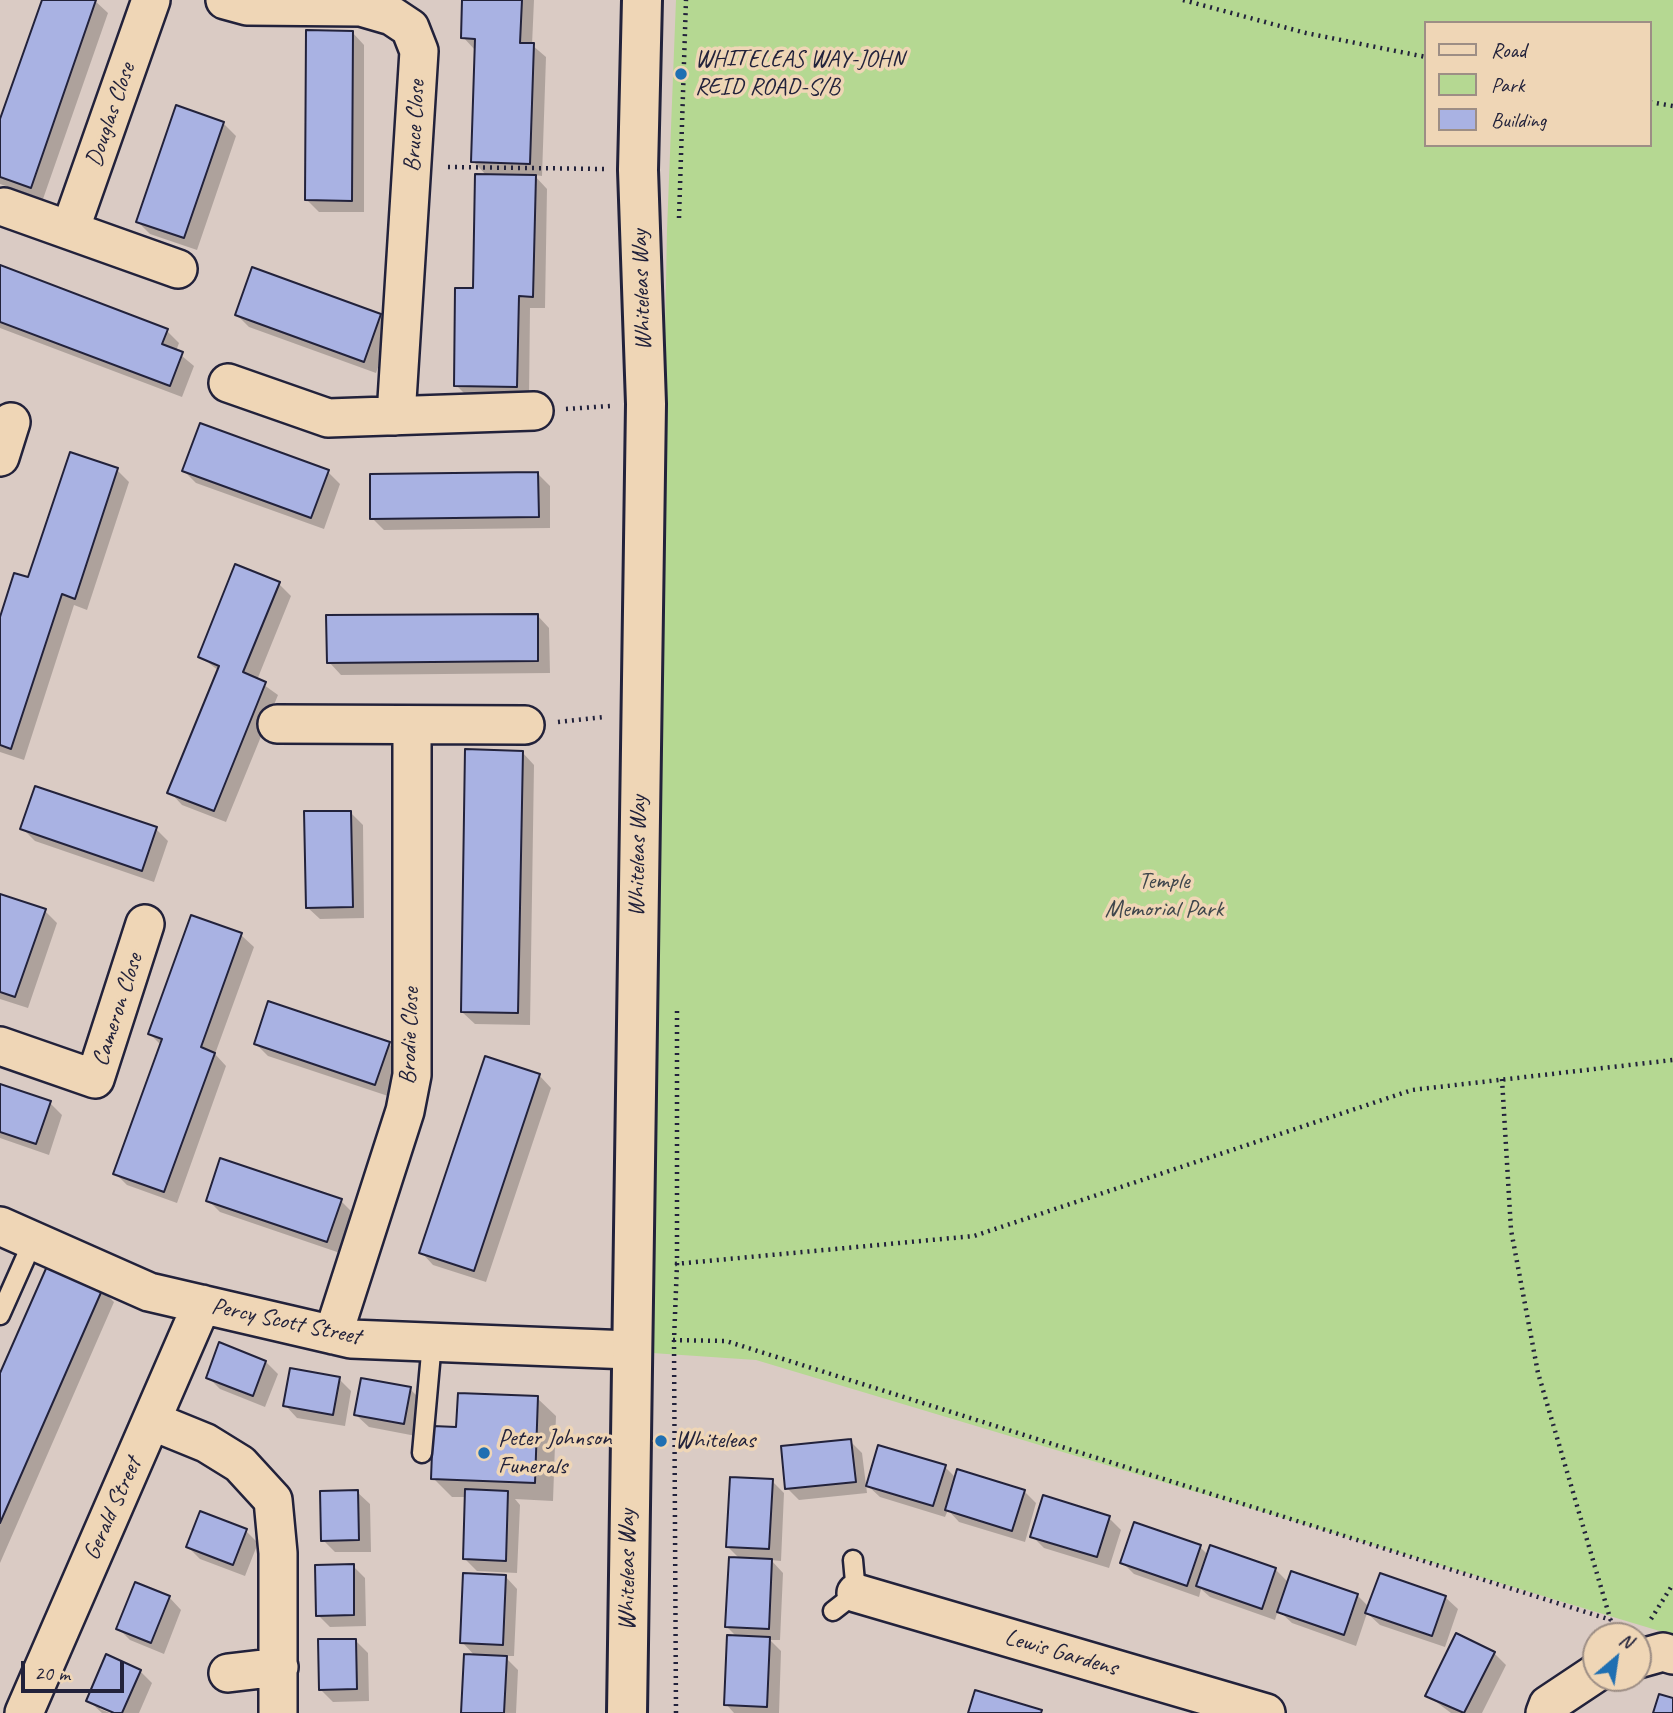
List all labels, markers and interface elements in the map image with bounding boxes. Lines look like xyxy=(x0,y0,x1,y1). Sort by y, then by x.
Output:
legend xyxy=(1424,21,1652,147)
text: Road xyxy=(1491,37,1526,63)
place label: WHITELEAS WAY-JOHN REID ROAD-S/B xyxy=(695,46,904,102)
street label: Douglas Close xyxy=(80,59,142,171)
marker: WHITELEAS WAY-JOHN REID ROAD-S/B xyxy=(673,66,689,82)
text: Park xyxy=(1491,72,1524,98)
street label: Bruce Close xyxy=(398,79,432,173)
text: Building xyxy=(1491,107,1546,133)
street label: Whiteleas Way xyxy=(625,229,659,351)
street label: Whiteleas Way xyxy=(623,795,653,917)
park label: Temple Memorial Park xyxy=(1105,868,1223,924)
street label: Cameron Close xyxy=(86,950,150,1070)
street label: Brodie Close xyxy=(394,987,426,1085)
street label: Percy Scott Street xyxy=(209,1292,363,1352)
place label: Peter Johnson Funerals xyxy=(498,1425,612,1481)
place label: Whiteleas xyxy=(675,1427,755,1455)
marker: Whiteleas xyxy=(653,1433,669,1449)
marker: Peter Johnson Funerals xyxy=(476,1445,492,1461)
street label: Gerald Street xyxy=(78,1453,148,1565)
street label: Whiteleas Way xyxy=(614,1509,642,1631)
north arrow xyxy=(1582,1622,1652,1692)
street label: Lewis Gardens xyxy=(1001,1623,1121,1683)
text: N xyxy=(1615,1627,1637,1654)
scale bar xyxy=(24,1646,128,1690)
text: 20 m xyxy=(34,1660,70,1686)

